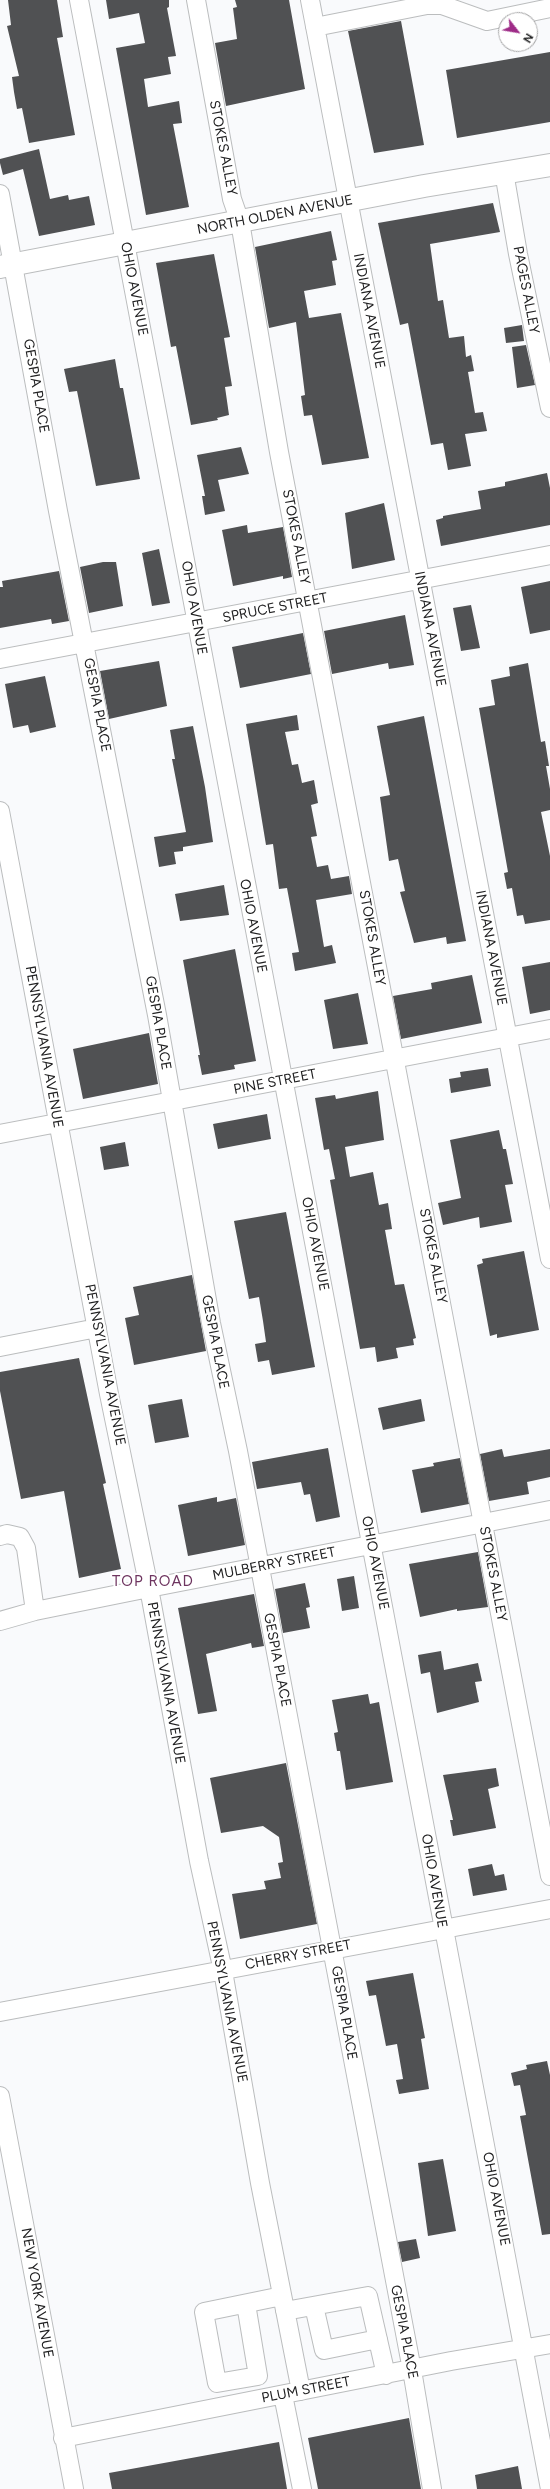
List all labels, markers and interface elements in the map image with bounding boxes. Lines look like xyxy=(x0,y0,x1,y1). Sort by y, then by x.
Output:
north arrow xyxy=(498,12,538,52)
text: N xyxy=(520,31,536,45)
street label: STOKES ALLEY xyxy=(206,99,240,197)
street label: NORTH OLDEN AVENUE xyxy=(196,192,354,238)
street label: OHIO AVENUE xyxy=(117,241,151,337)
street label: PAGES ALLEY xyxy=(509,245,543,335)
street label: INDIANA AVENUE xyxy=(350,252,388,370)
street label: GESPIA PLACE xyxy=(19,338,53,434)
street label: STOKES ALLEY xyxy=(279,488,313,586)
street label: OHIO AVENUE xyxy=(177,560,211,656)
street label: INDIANA AVENUE xyxy=(411,570,449,688)
street label: SPRUCE STREET xyxy=(221,590,329,626)
street label: GESPIA PLACE xyxy=(80,657,114,753)
street label: OHIO AVENUE xyxy=(236,878,270,974)
street label: STOKES ALLEY xyxy=(355,889,389,987)
street label: INDIANA AVENUE xyxy=(472,889,510,1007)
street label: PENNSYLVANIA AVENUE xyxy=(21,965,67,1129)
street label: GESPIA PLACE xyxy=(141,975,175,1071)
street label: PINE STREET xyxy=(232,1066,318,1098)
street label: OHIO AVENUE xyxy=(298,1196,332,1292)
street label: STOKES ALLEY xyxy=(416,1207,450,1305)
street label: PENNSYLVANIA AVENUE xyxy=(81,1283,129,1447)
street label: GESPIA PLACE xyxy=(198,1294,232,1390)
street label: OHIO AVENUE xyxy=(358,1515,392,1611)
street label: STOKES ALLEY xyxy=(476,1525,510,1623)
street label: MULBERRY STREET xyxy=(211,1544,337,1584)
district label: TOP ROAD xyxy=(112,1573,194,1591)
street label: PENNSYLVANIA AVENUE xyxy=(143,1601,189,1765)
street label: GESPIA PLACE xyxy=(260,1612,294,1708)
street label: OHIO AVENUE xyxy=(417,1833,451,1929)
street label: PENNSYLVANIA AVENUE xyxy=(203,1920,251,2084)
street label: CHERRY STREET xyxy=(244,1936,352,1974)
street label: GESPIA PLACE xyxy=(327,1965,361,2061)
street label: OHIO AVENUE xyxy=(479,2151,513,2247)
street label: NEW YORK AVENUE xyxy=(17,2227,57,2359)
street label: GESPIA PLACE xyxy=(387,2284,421,2380)
street label: PLUM STREET xyxy=(260,2373,352,2407)

